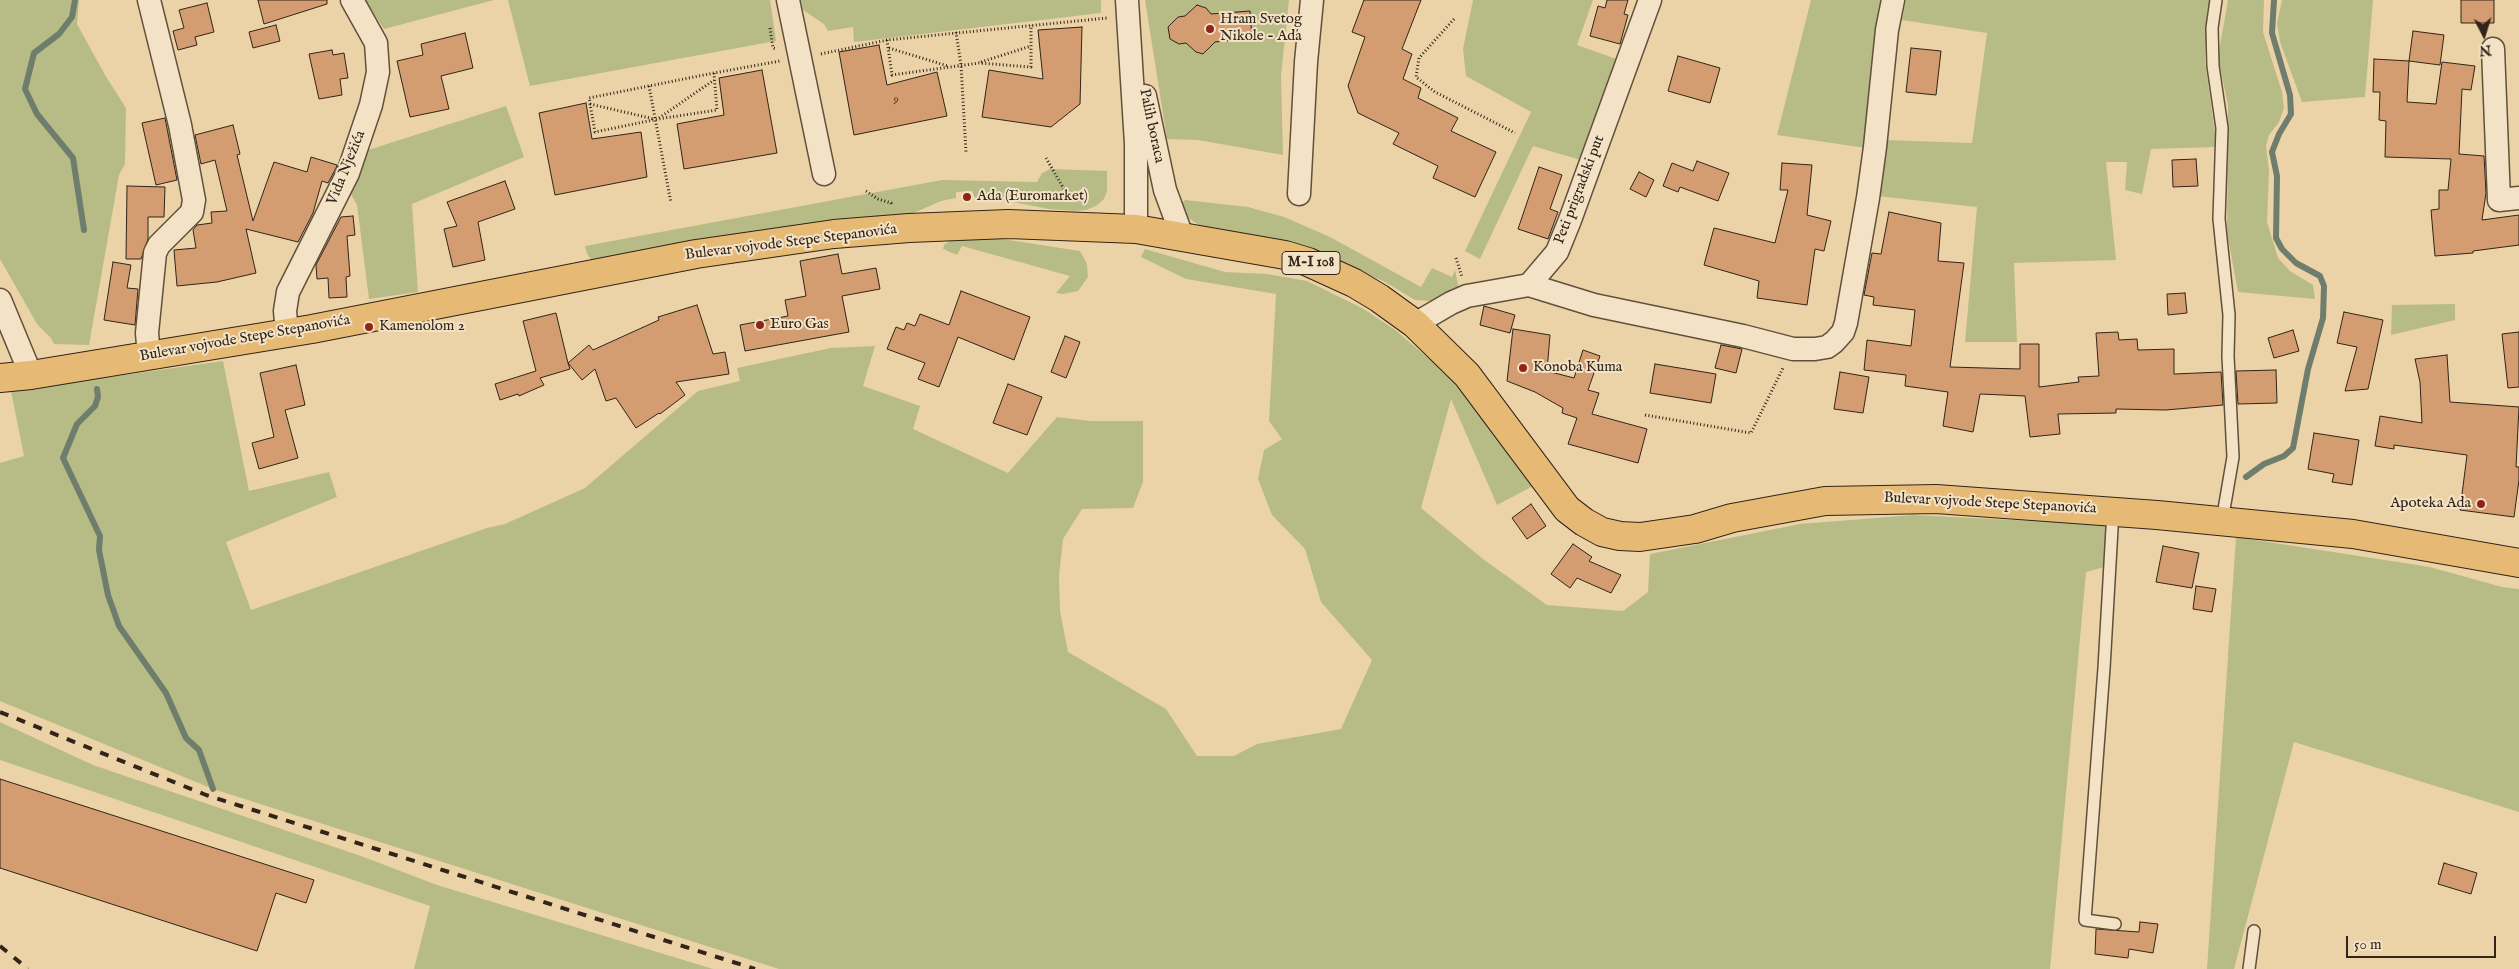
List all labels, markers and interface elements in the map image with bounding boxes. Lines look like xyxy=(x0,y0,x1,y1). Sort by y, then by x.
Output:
north arrow xyxy=(2459,10,2509,60)
place label: Hram Svetog Nikole - Ada xyxy=(1220,11,1302,46)
marker: Hram Svetog Nikole - Ada xyxy=(1204,23,1216,35)
text: N xyxy=(2478,40,2492,59)
street label: Palih boraca xyxy=(1134,87,1168,165)
house number: 9 xyxy=(893,94,899,108)
street label: Vida Nježića xyxy=(324,128,370,208)
street label: Peti prigradski put xyxy=(1551,133,1609,247)
place label: Ada (Euromarket) xyxy=(977,188,1088,206)
marker: Ada (Euromarket) xyxy=(961,191,973,203)
street label: Bulevar vojvode Stepe Stepanovića xyxy=(684,221,898,265)
road number: M-I 108 xyxy=(1282,252,1340,274)
street label: Bulevar vojvode Stepe Stepanovića xyxy=(138,312,352,366)
place label: Euro Gas xyxy=(770,316,829,334)
place label: Kamenolom 2 xyxy=(379,318,465,336)
marker: Euro Gas xyxy=(754,319,766,331)
marker: Kamenolom 2 xyxy=(363,321,375,333)
place label: Konoba Kuma xyxy=(1533,359,1622,377)
marker: Konoba Kuma xyxy=(1517,362,1529,374)
street label: Bulevar vojvode Stepe Stepanovića xyxy=(1883,489,2097,519)
place label: Apoteka Ada xyxy=(2390,495,2471,513)
marker: Apoteka Ada xyxy=(2475,498,2487,510)
scale bar xyxy=(2349,926,2499,958)
text: 50 m xyxy=(2354,935,2382,954)

